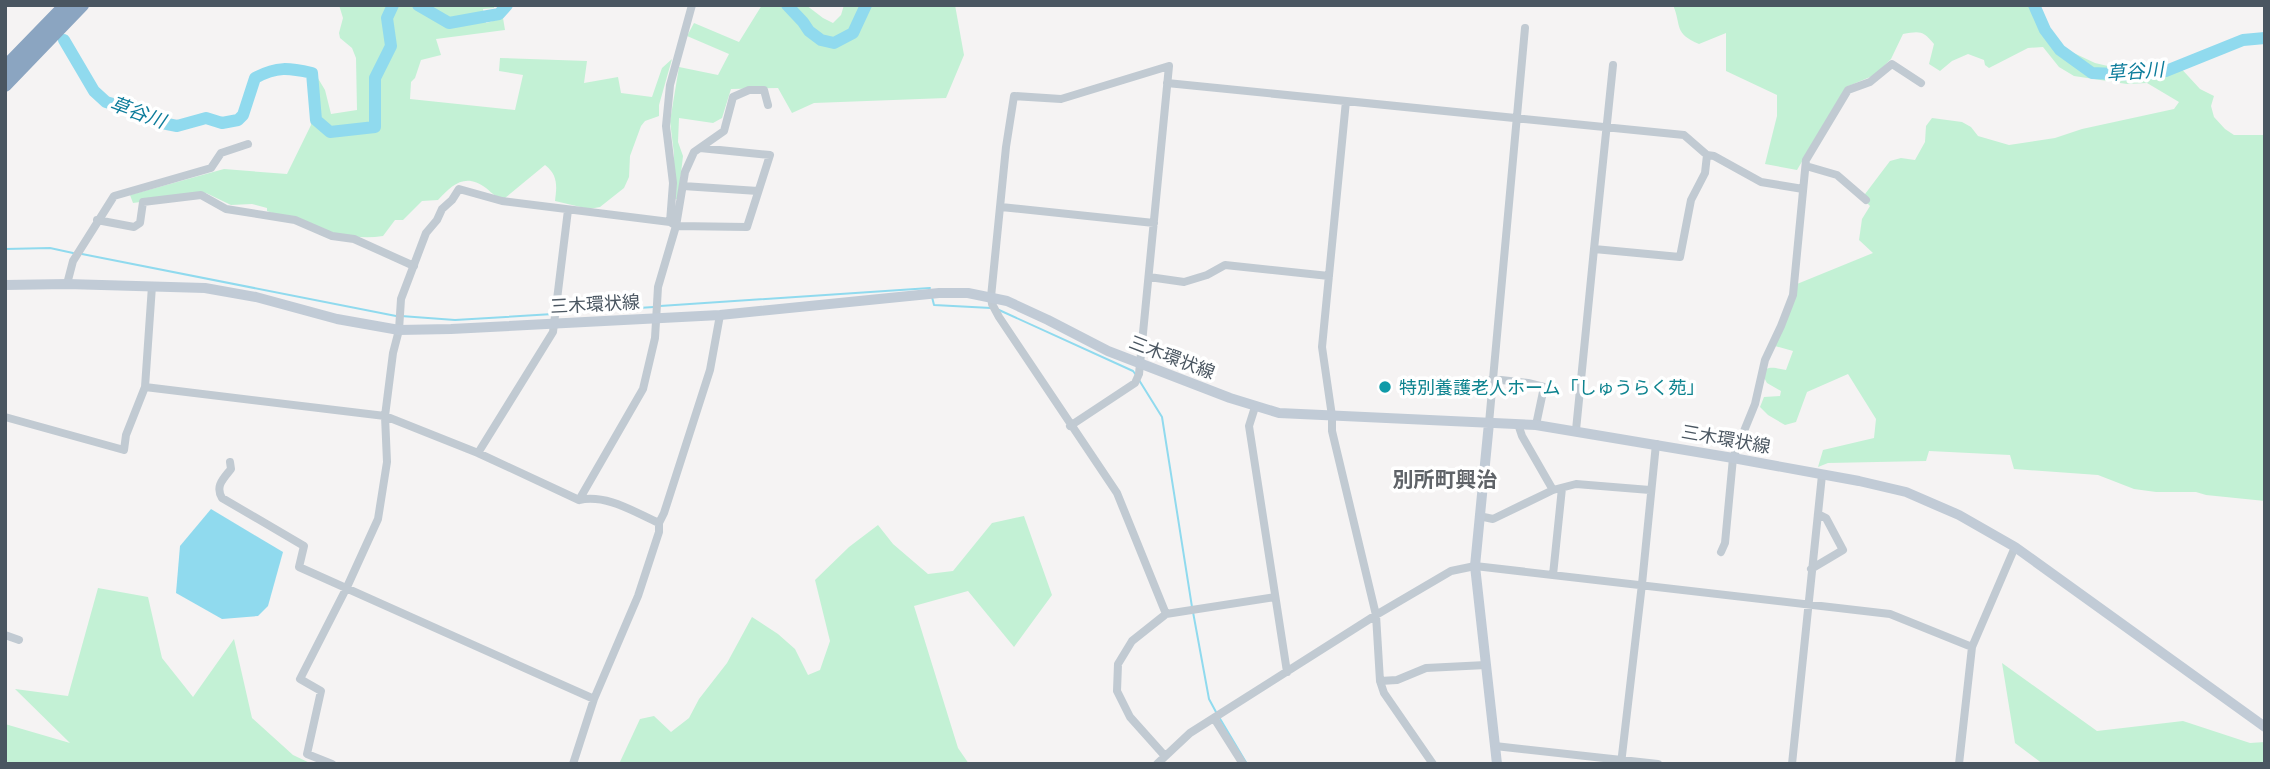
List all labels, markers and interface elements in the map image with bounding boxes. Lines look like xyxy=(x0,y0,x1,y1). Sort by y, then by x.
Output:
water label: 草谷川 xyxy=(2106,57,2166,85)
water label: 草谷川 xyxy=(107,91,171,134)
street label: 三木環状線 xyxy=(549,290,641,318)
street label: 三木環状線 xyxy=(1126,330,1218,384)
place label: 特別養護老人ホーム「しゅうらく苑」 xyxy=(1399,376,1704,399)
marker: 特別養護老人ホーム「しゅうらく苑」 xyxy=(1377,379,1393,395)
street label: 三木環状線 xyxy=(1680,420,1772,458)
district label: 別所町興治 xyxy=(1393,466,1498,493)

